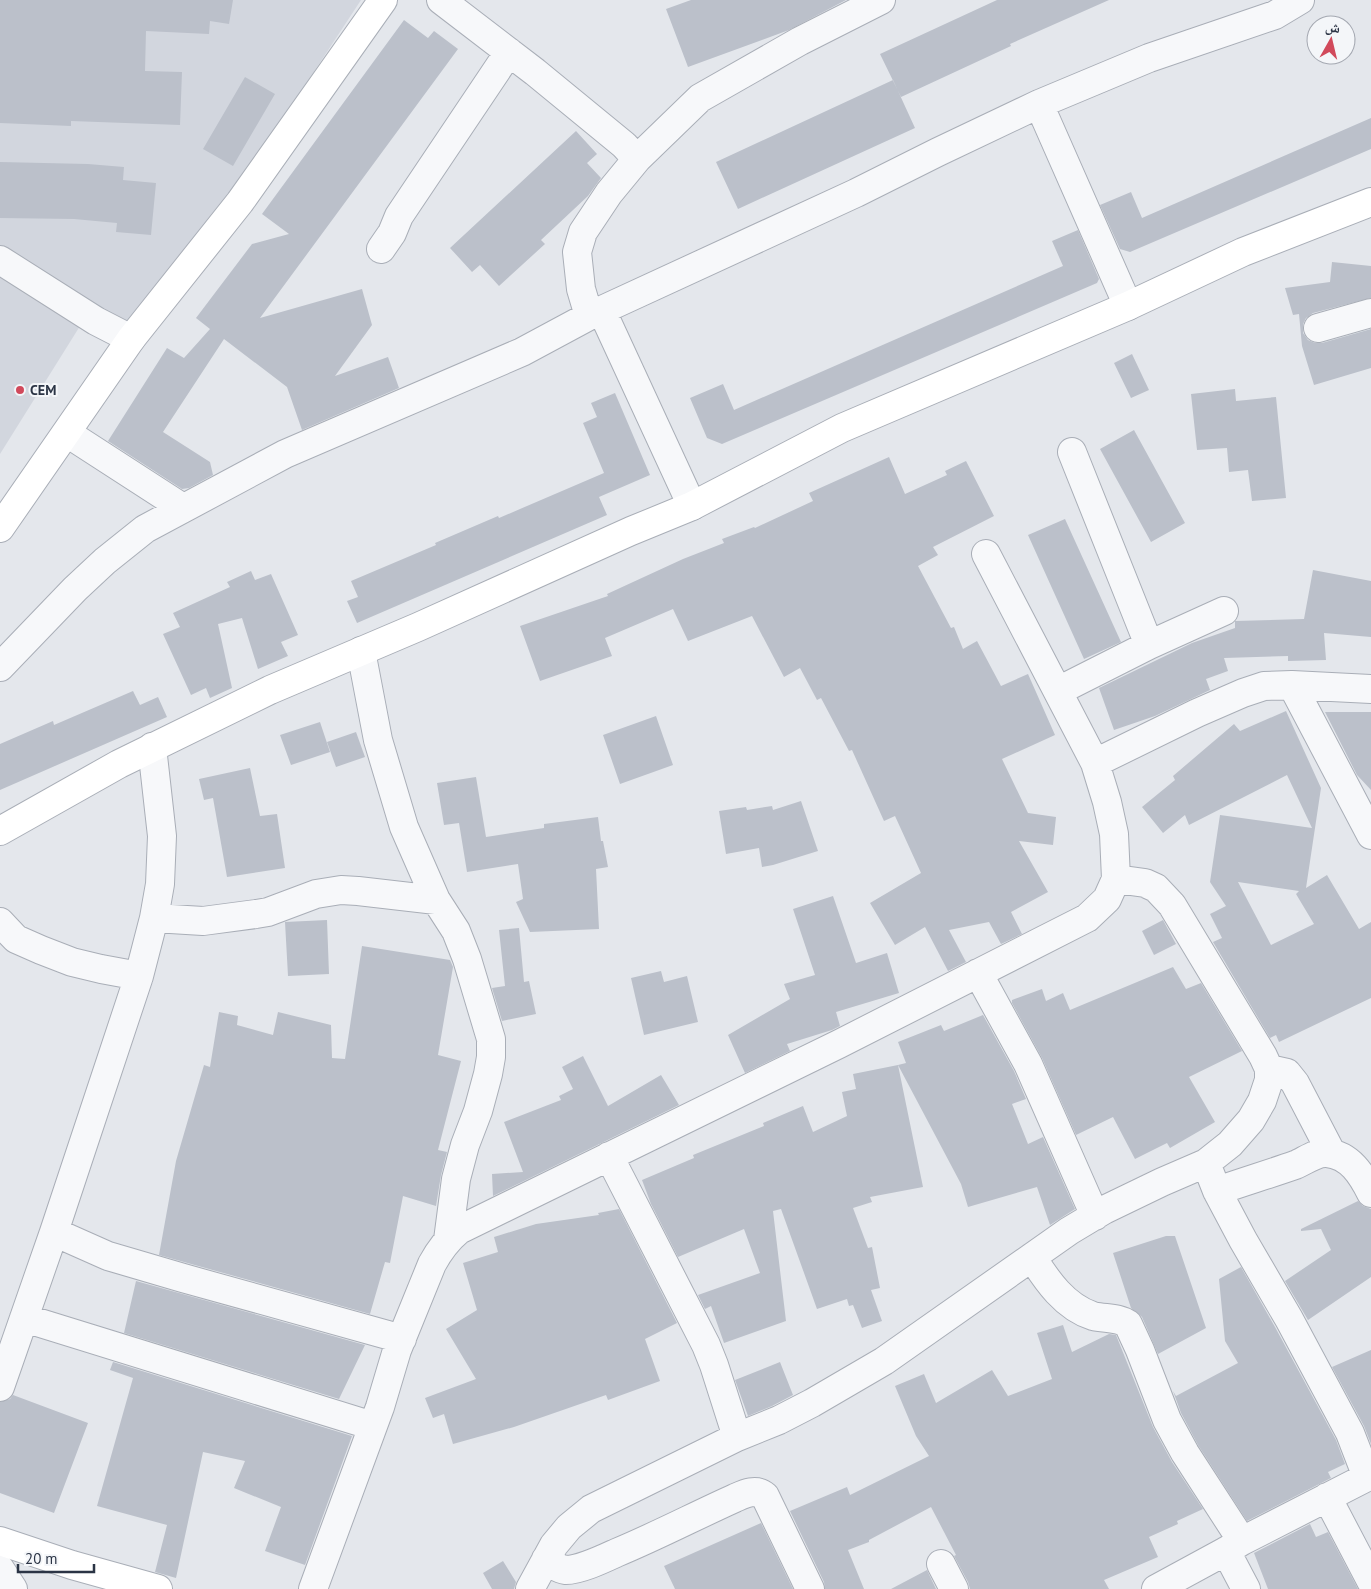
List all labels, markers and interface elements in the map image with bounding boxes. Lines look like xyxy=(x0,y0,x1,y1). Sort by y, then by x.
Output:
north arrow xyxy=(1306,15,1356,65)
text: ش xyxy=(1324,17,1342,37)
place label: CEM xyxy=(30,381,56,399)
marker: CEM xyxy=(14,384,26,396)
scale bar xyxy=(18,1542,94,1574)
text: 20 m xyxy=(25,1549,58,1568)

